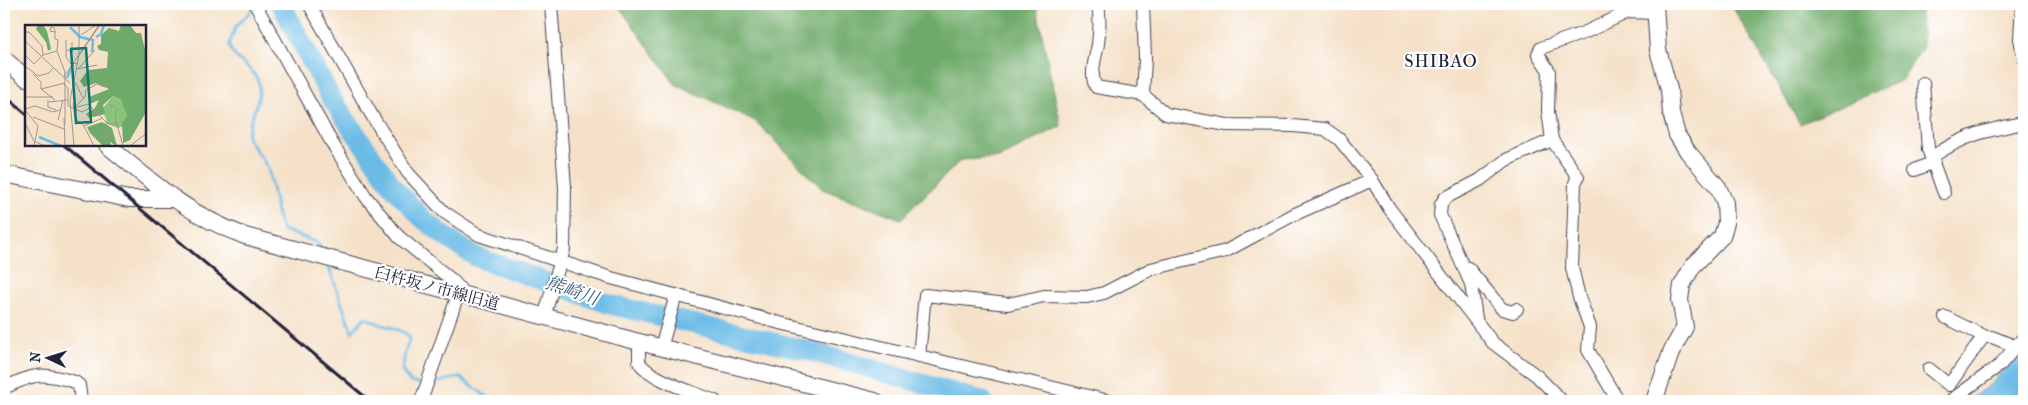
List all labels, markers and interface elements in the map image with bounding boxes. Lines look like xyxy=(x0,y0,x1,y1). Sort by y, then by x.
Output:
inset map xyxy=(25,25,146,146)
district label: SHIBAO xyxy=(1404,51,1478,72)
street label: 臼杵坂ノ市線旧道 xyxy=(373,262,501,314)
water label: 熊崎川 xyxy=(543,272,603,310)
north arrow xyxy=(22,332,72,382)
text: N xyxy=(27,351,44,363)

